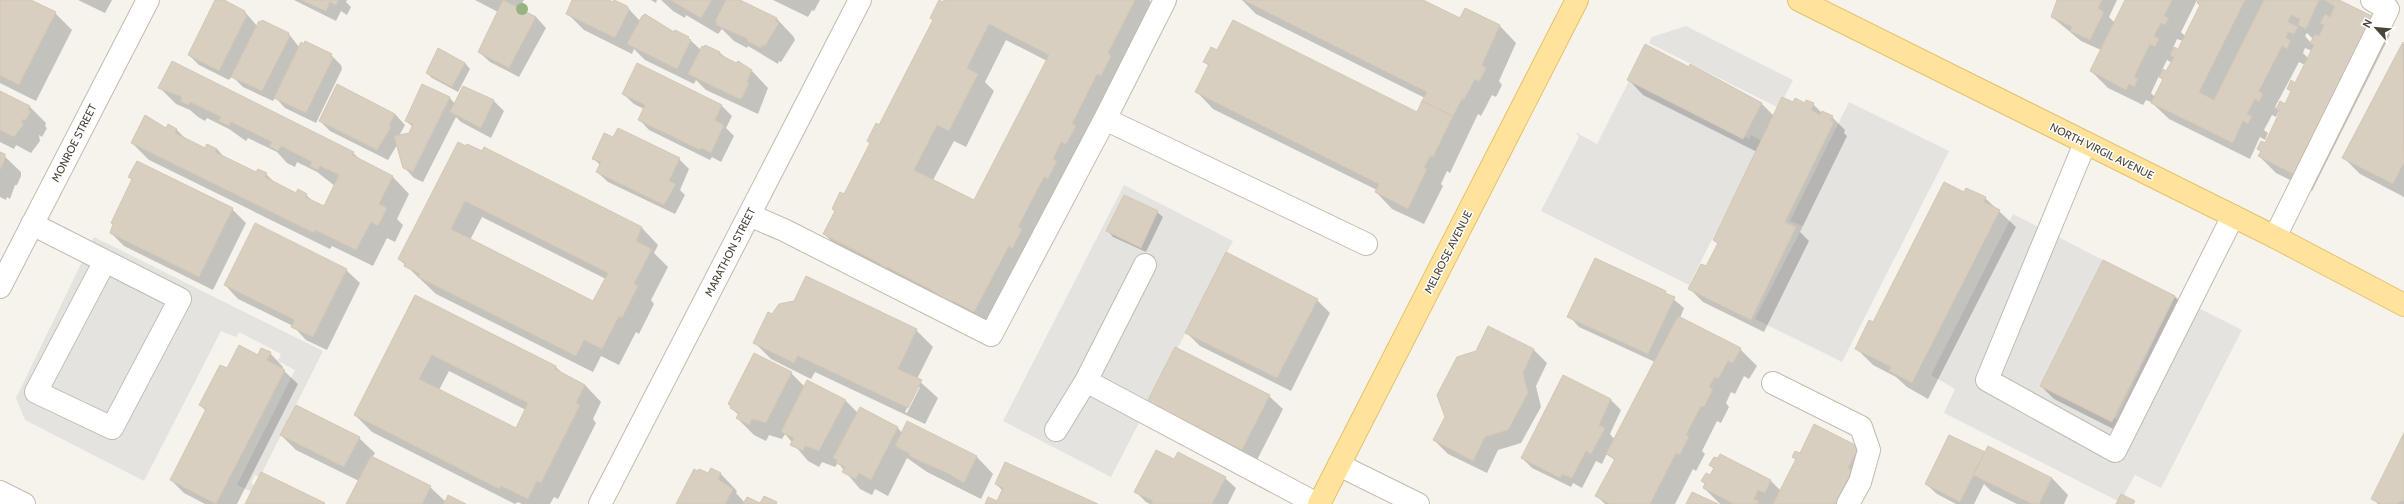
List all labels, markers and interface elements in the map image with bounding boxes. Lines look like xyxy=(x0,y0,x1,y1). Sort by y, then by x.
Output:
north arrow xyxy=(2356,8,2396,48)
text: N xyxy=(2359,17,2375,30)
street label: MONROE STREET xyxy=(48,102,100,184)
street label: NORTH VIRGIL AVENUE xyxy=(2048,120,2156,182)
street label: MARATHON STREET xyxy=(702,205,758,299)
street label: MELROSE AVENUE xyxy=(1421,208,1475,296)

